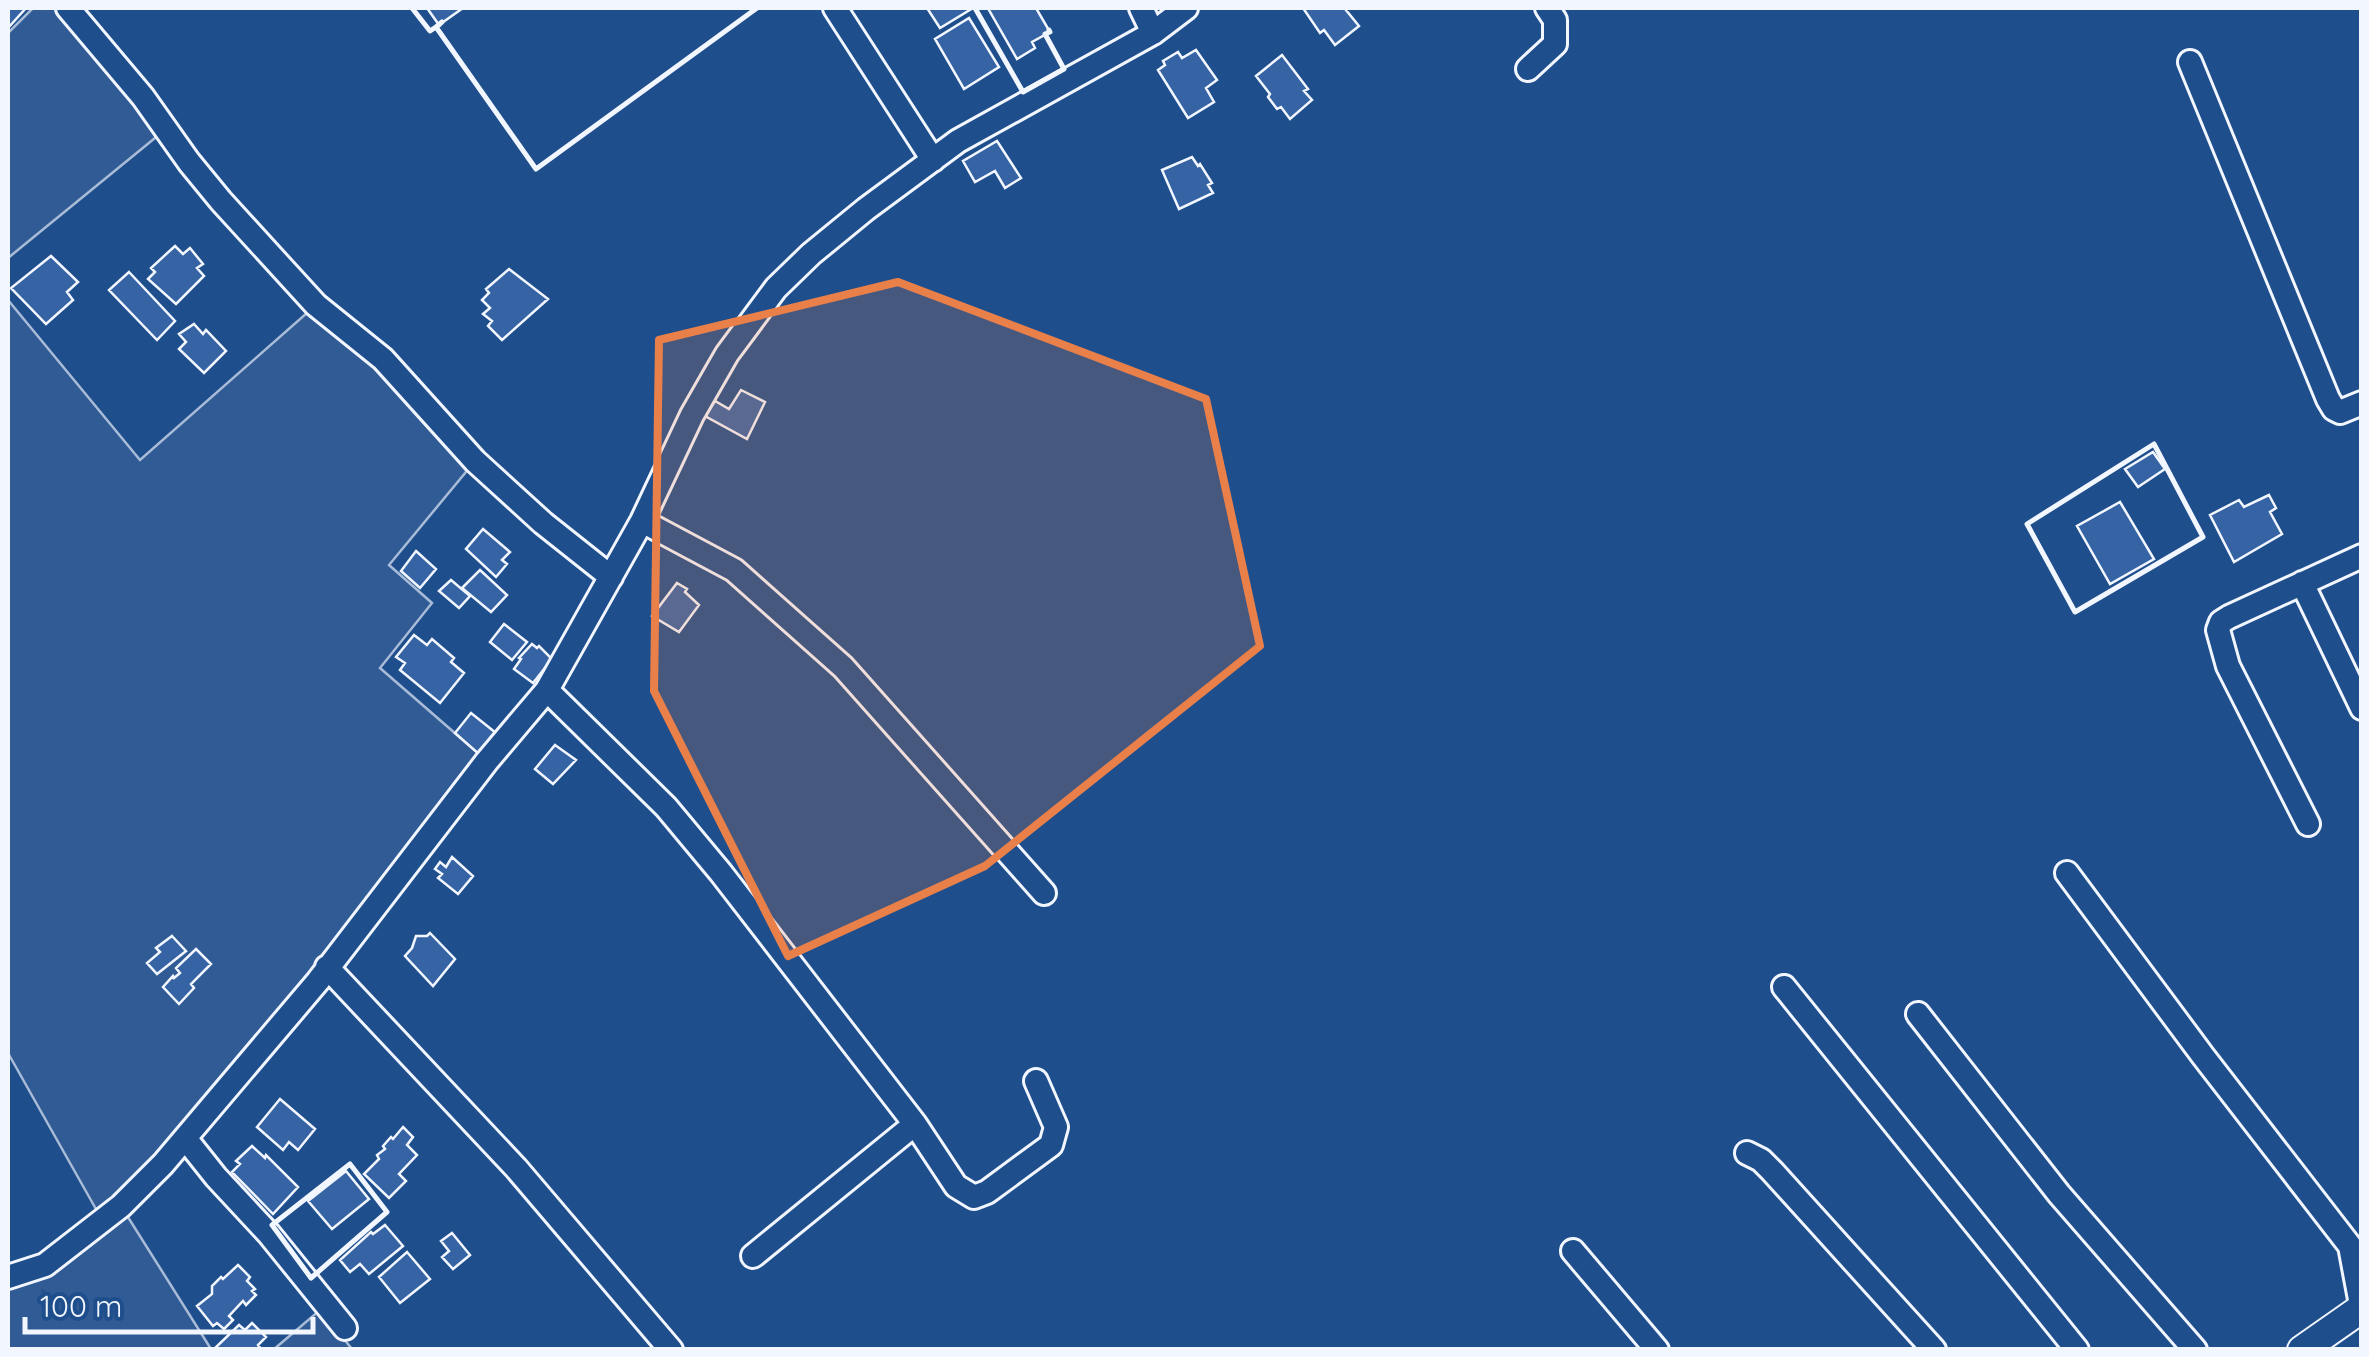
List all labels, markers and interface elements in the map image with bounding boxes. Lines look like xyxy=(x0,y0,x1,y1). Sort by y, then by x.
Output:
scale bar xyxy=(25,1272,312,1334)
text: 100 m xyxy=(40,1287,122,1325)

